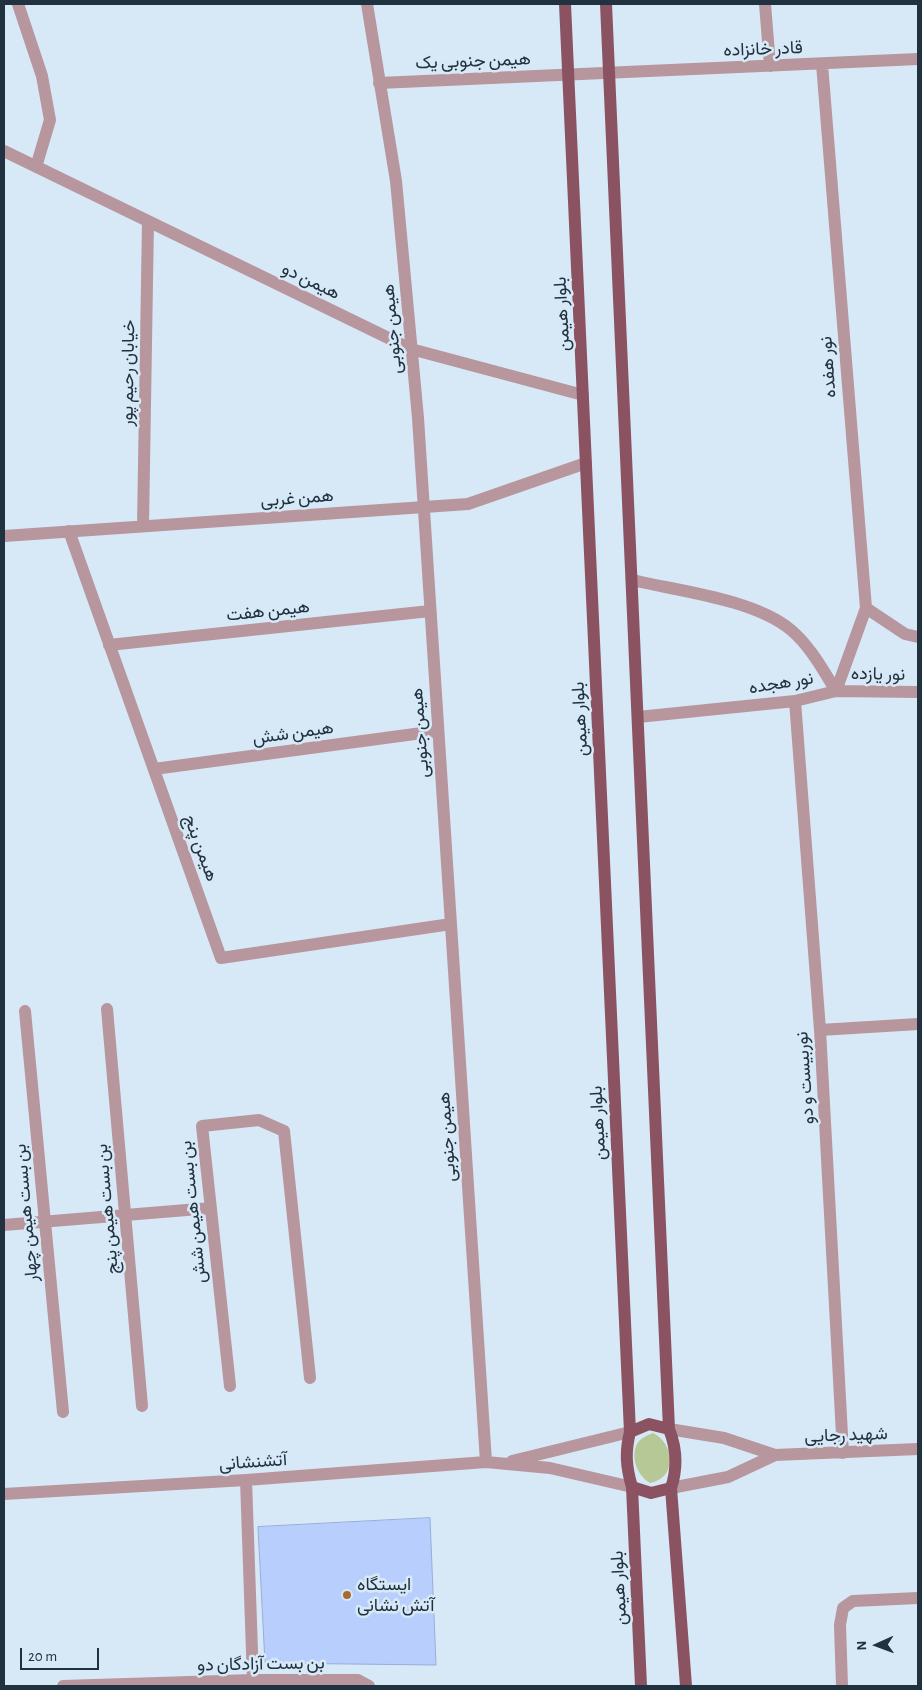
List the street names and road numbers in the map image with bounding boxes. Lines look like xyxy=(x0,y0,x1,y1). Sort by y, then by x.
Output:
street label: قادر خانزاده xyxy=(723,37,803,61)
street label: هیمن جنوبی یک xyxy=(415,48,531,74)
street label: هیمن دو xyxy=(278,258,344,304)
street label: بلوار هیمن xyxy=(549,276,575,352)
street label: هیمن جنوبی xyxy=(377,283,407,375)
street label: خیابان رحیم پور xyxy=(116,319,140,427)
street label: نور هفده xyxy=(815,335,841,399)
street label: همن غربی xyxy=(260,485,334,511)
street label: هیمن هفت xyxy=(225,596,311,626)
street label: نور یازده xyxy=(851,663,905,685)
street label: نور هجده xyxy=(747,667,815,699)
street label: بلوار هیمن xyxy=(567,681,593,757)
street label: هیمن جنوبی xyxy=(406,687,434,779)
street label: هیمن شش xyxy=(251,717,335,749)
street label: هیمن پنج xyxy=(179,812,223,884)
street label: نوربیست و دو xyxy=(791,1031,819,1125)
street label: بلوار هیمن xyxy=(585,1085,611,1161)
street label: هیمن جنوبی xyxy=(433,1091,461,1183)
street label: بن بست هیمن شش xyxy=(175,1140,211,1284)
street label: بن بست هیمن چهار xyxy=(9,1143,43,1283)
street label: بن بست هیمن پنج xyxy=(91,1143,123,1275)
street label: شهید رجایی xyxy=(804,1423,888,1447)
street label: آتشنشانی xyxy=(218,1449,288,1475)
street label: بلوار هیمن xyxy=(606,1550,632,1626)
street label: بن بست آزادگان دو xyxy=(197,1652,325,1676)

